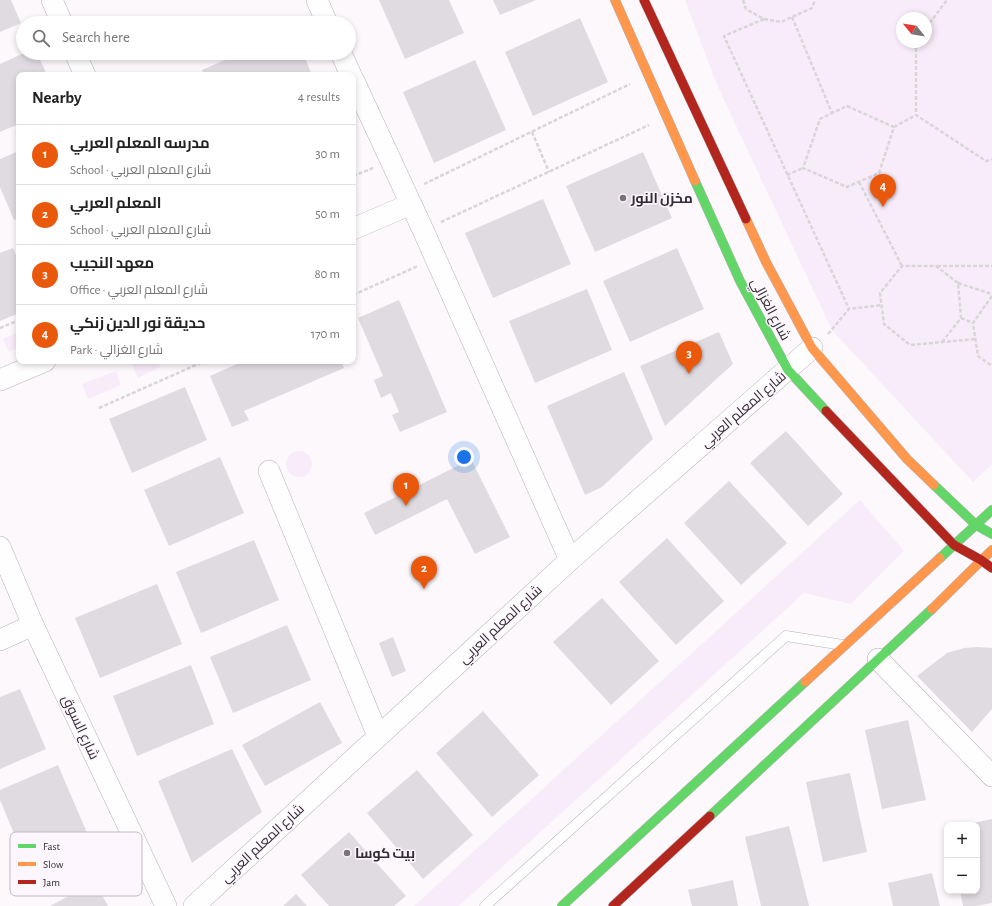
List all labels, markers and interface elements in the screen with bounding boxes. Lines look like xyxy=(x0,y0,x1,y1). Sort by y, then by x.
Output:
north arrow xyxy=(896,12,932,48)
search box xyxy=(16,16,356,60)
icon: search xyxy=(30,27,52,49)
text: Search here xyxy=(62,30,130,45)
text: Nearby xyxy=(32,89,82,106)
text: 4 results xyxy=(298,91,340,104)
text: مدرسه المعلم العربي xyxy=(70,136,210,151)
text: 1 xyxy=(43,148,47,161)
text: 30 m xyxy=(315,148,340,161)
text: School · شارع المعلم العربي xyxy=(70,164,211,177)
pin: 4 xyxy=(870,174,896,207)
place label: مخزن النور xyxy=(630,192,693,207)
marker: مخزن النور xyxy=(618,193,628,203)
text: المعلم العربي xyxy=(70,196,162,211)
text: 2 xyxy=(42,208,48,221)
text: 50 m xyxy=(315,208,340,221)
text: School · شارع المعلم العربي xyxy=(70,224,211,237)
text: معهد النجيب xyxy=(70,256,154,271)
text: 3 xyxy=(42,268,48,281)
text: 80 m xyxy=(314,268,340,281)
street label: شارع الغزالي xyxy=(744,276,792,345)
text: Office · شارع المعلم العربي xyxy=(70,284,208,297)
text: حديقة نور الدين زنكي xyxy=(70,316,205,331)
text: 4 xyxy=(42,328,48,341)
text: 170 m xyxy=(311,328,340,341)
pin: 3 xyxy=(676,341,702,374)
text: Park · شارع الغزالي xyxy=(70,344,163,357)
street label: شارع المعلم العربي xyxy=(698,369,792,454)
your location xyxy=(454,447,474,467)
pin: 1 xyxy=(393,473,419,506)
pin: 2 xyxy=(411,556,437,589)
street label: شارع المعلم العربي xyxy=(456,583,548,670)
street label: شارع السوق xyxy=(58,693,101,762)
street label: شارع المعلم العربي xyxy=(218,802,310,889)
map controls xyxy=(944,822,980,894)
button: + xyxy=(944,822,980,858)
legend xyxy=(10,832,142,896)
text: Fast xyxy=(43,841,61,852)
place label: بيت كوسا xyxy=(355,847,415,862)
marker: بيت كوسا xyxy=(342,848,352,858)
button: − xyxy=(944,858,980,894)
text: Slow xyxy=(43,859,64,870)
text: Jam xyxy=(43,877,60,888)

